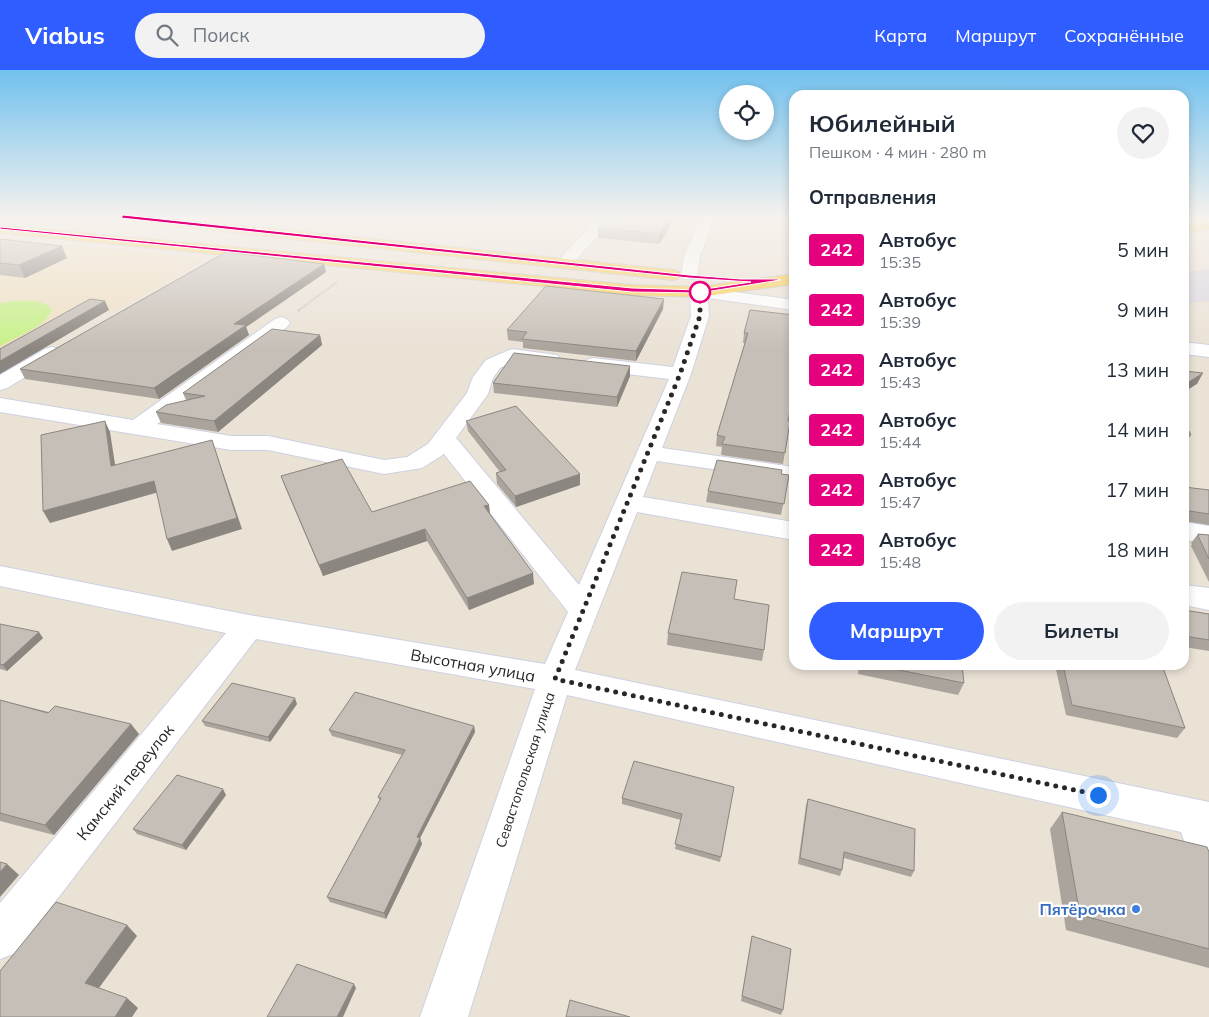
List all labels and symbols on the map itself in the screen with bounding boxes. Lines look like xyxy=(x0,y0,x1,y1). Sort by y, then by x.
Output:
unlabelled marker xyxy=(689,281,711,303)
street label: Высотная улица xyxy=(409,644,537,686)
street label: Севастопольская улица xyxy=(491,690,559,850)
street label: Камский переулок xyxy=(72,720,178,844)
your location xyxy=(1086,783,1111,808)
place label: Пятёрочка xyxy=(1039,899,1126,919)
marker: Пятёрочка xyxy=(1130,903,1142,915)

